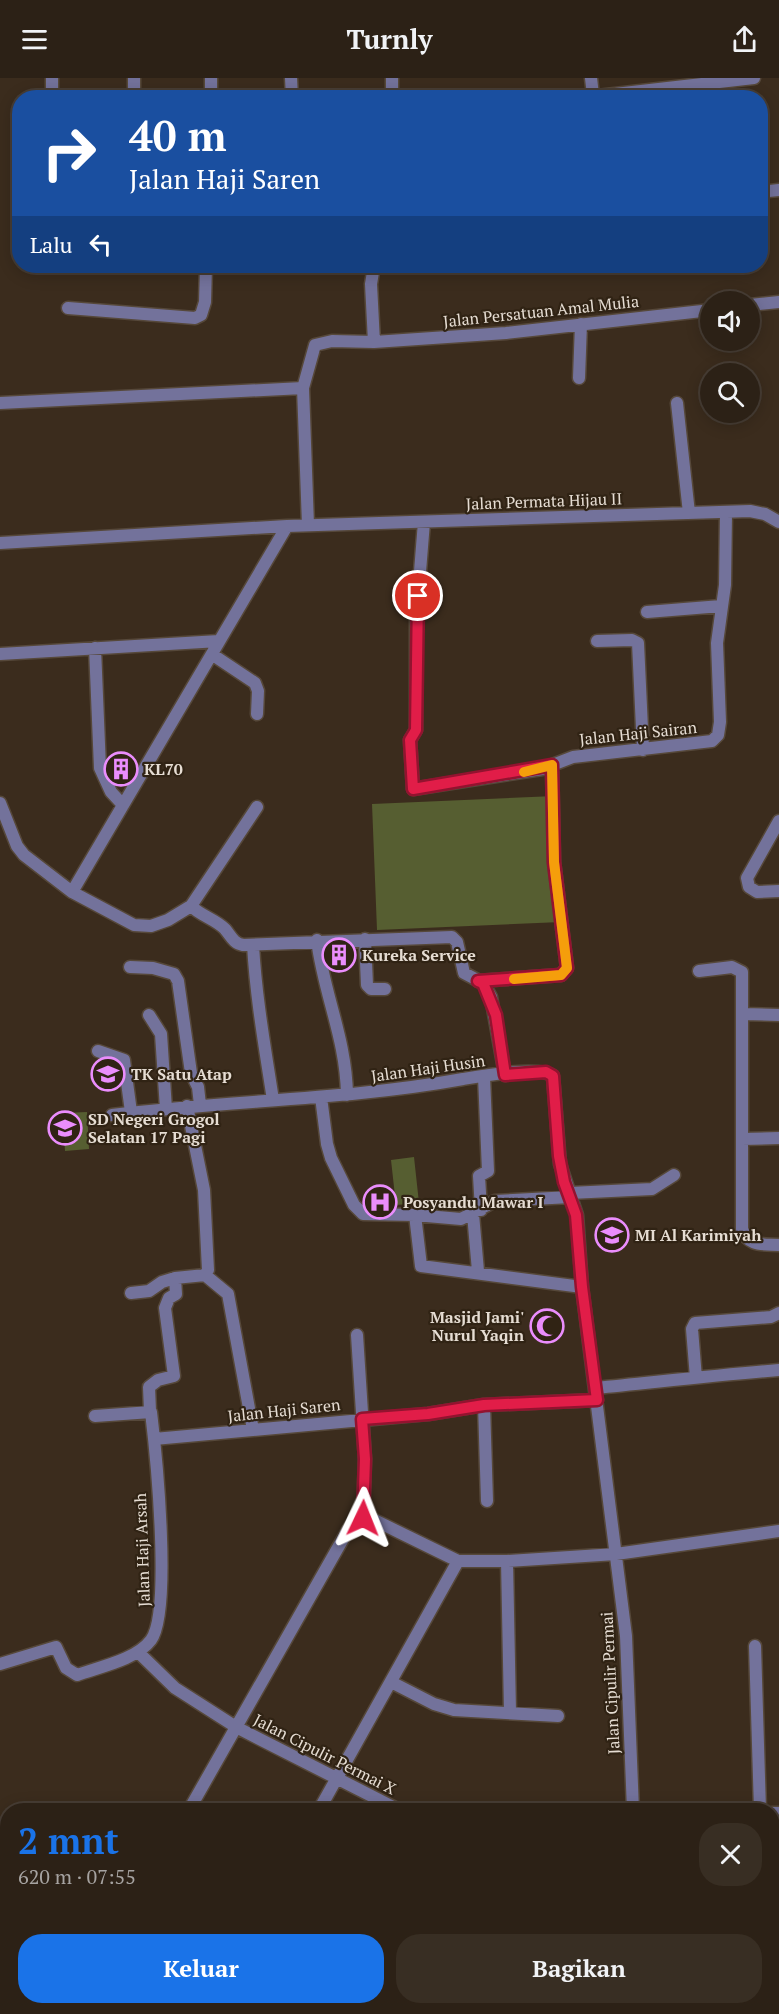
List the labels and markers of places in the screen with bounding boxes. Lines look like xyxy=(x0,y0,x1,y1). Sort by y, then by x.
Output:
pin xyxy=(392,570,443,621)
building icon: KL70 xyxy=(103,751,139,787)
place label: KL70 xyxy=(144,758,183,780)
building icon: Kureka Service xyxy=(321,937,357,973)
place label: Kureka Service xyxy=(362,944,476,966)
school or university icon: TK Satu Atap xyxy=(90,1056,126,1092)
place label: TK Satu Atap xyxy=(131,1063,232,1085)
place label: SD Negeri Grogol Selatan 17 Pagi xyxy=(88,1108,219,1148)
school or university icon: SD Negeri Grogol Selatan 17 Pagi xyxy=(47,1110,83,1146)
hospital icon: Posyandu Mawar I xyxy=(362,1184,398,1220)
place label: Posyandu Mawar I xyxy=(403,1191,543,1213)
school or university icon: MI Al Karimiyah xyxy=(594,1217,630,1253)
place label: MI Al Karimiyah xyxy=(635,1224,762,1246)
place label: Masjid Jami' Nurul Yaqin xyxy=(430,1306,525,1346)
mosque icon: Masjid Jami' Nurul Yaqin xyxy=(529,1308,565,1344)

